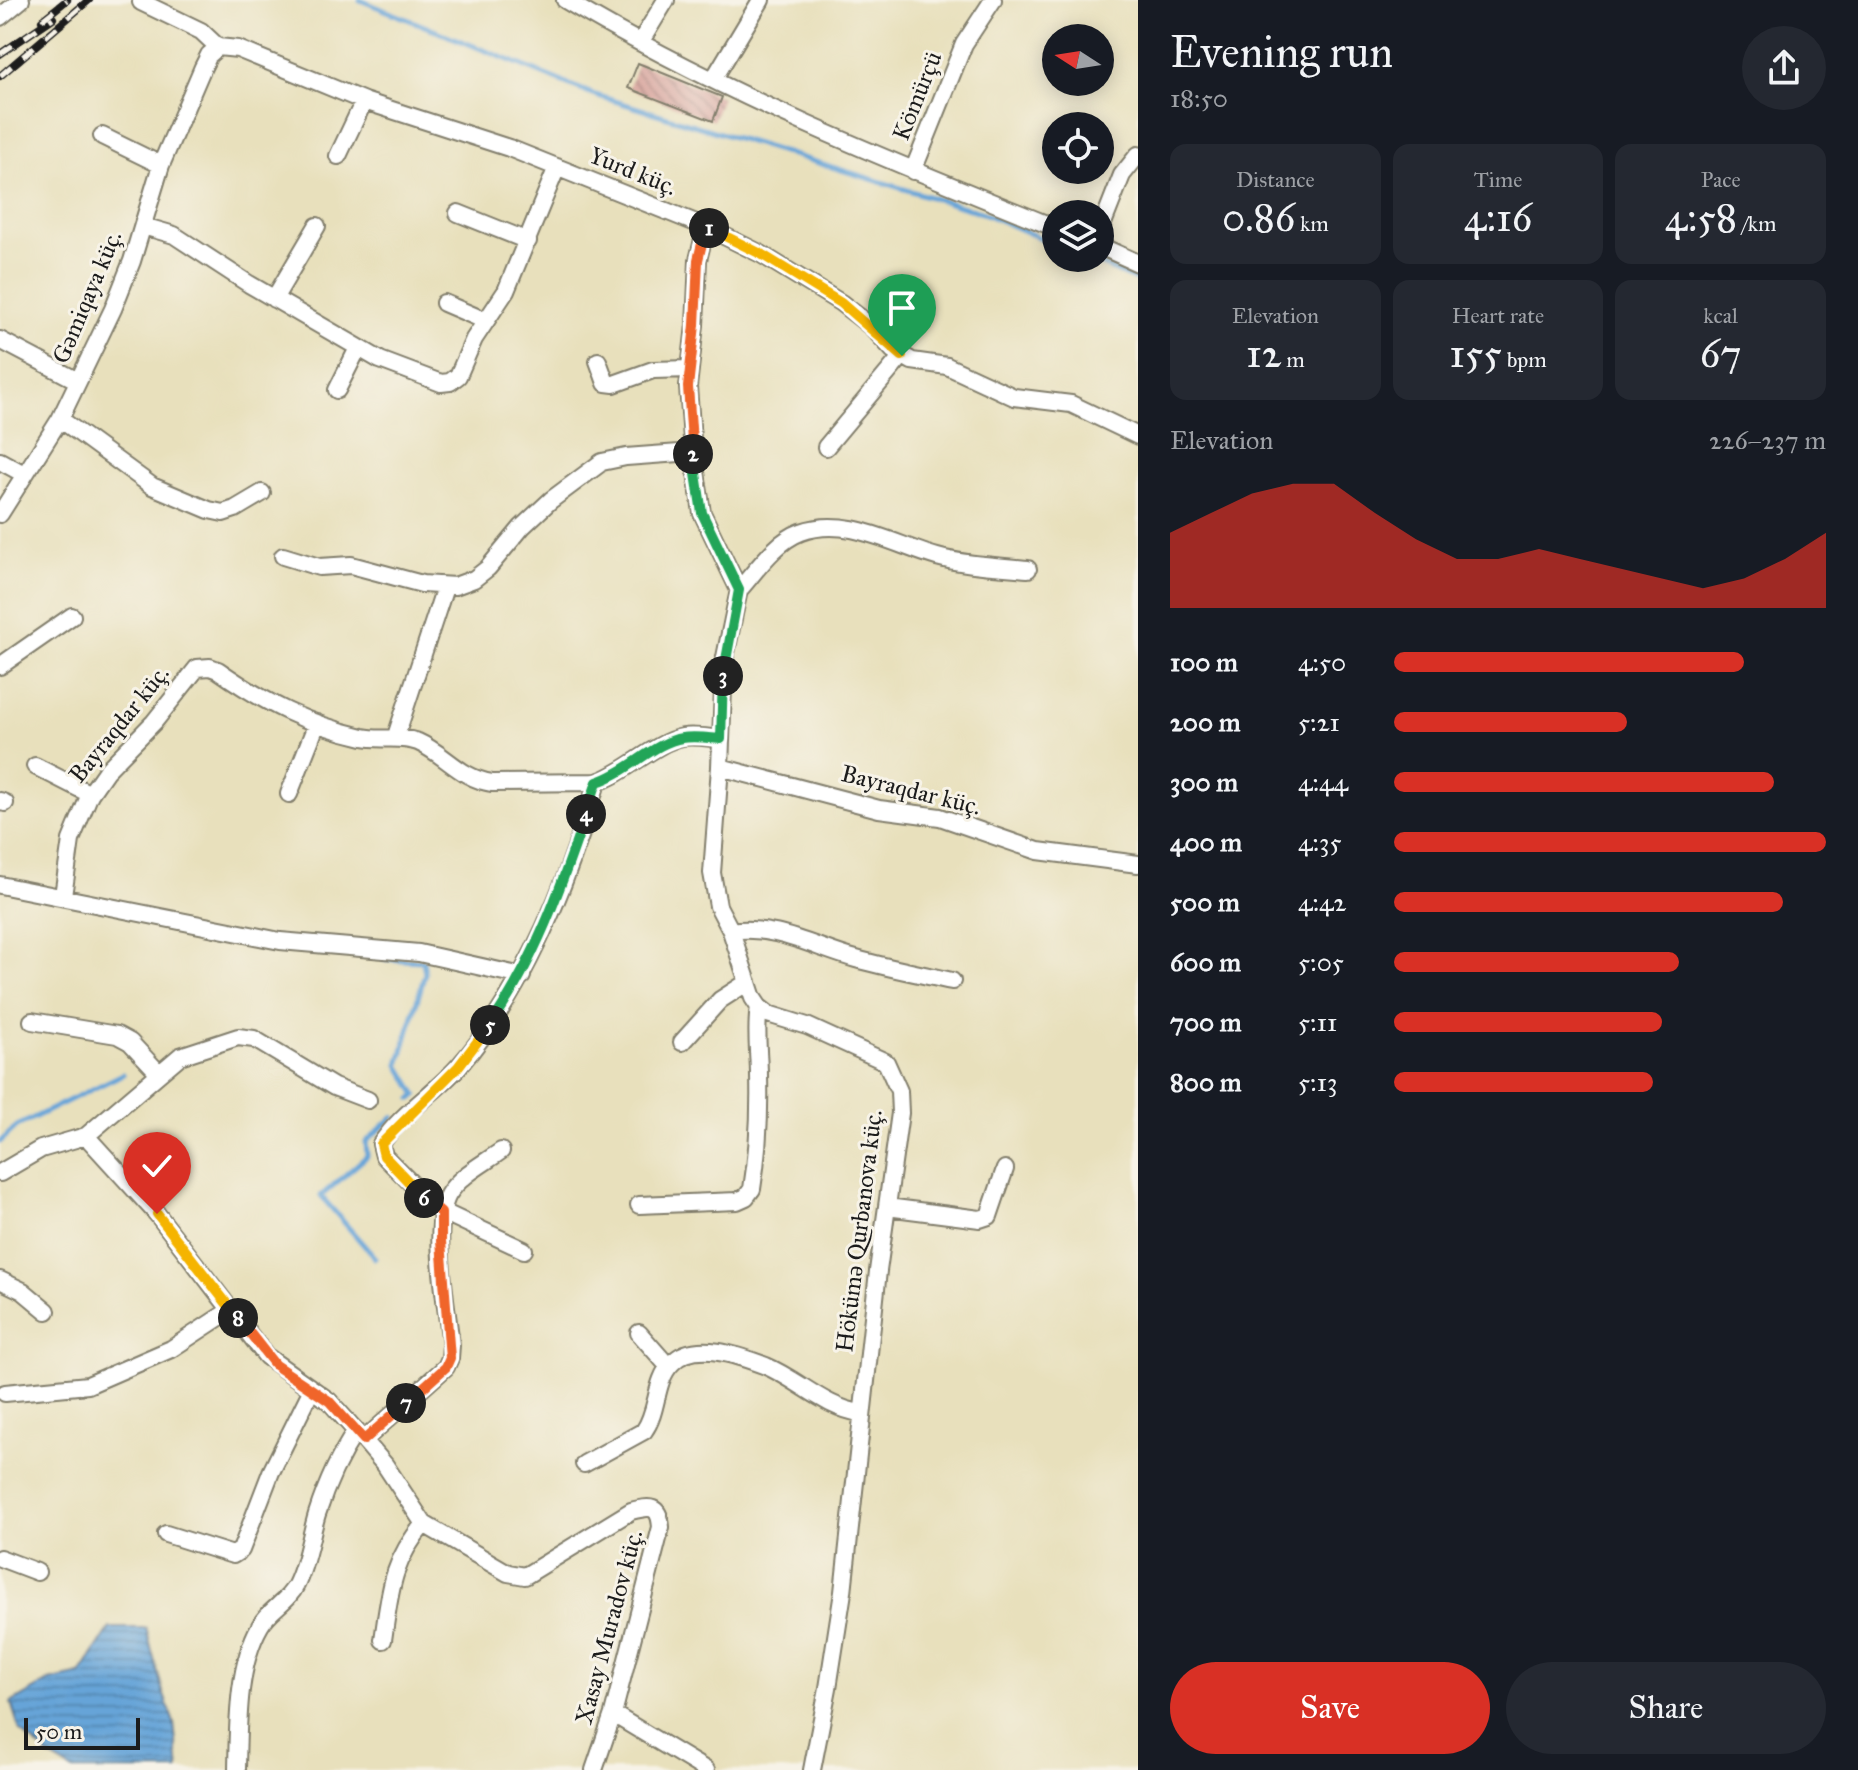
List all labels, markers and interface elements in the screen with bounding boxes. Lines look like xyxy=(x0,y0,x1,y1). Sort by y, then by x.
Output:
north arrow xyxy=(1042,24,1114,96)
map controls xyxy=(1042,24,1114,272)
text: Evening run xyxy=(1170,25,1393,79)
button: share xyxy=(1742,26,1826,110)
street label: Kömürçü xyxy=(886,47,948,145)
text: 18:50 xyxy=(1170,82,1228,114)
button: locate xyxy=(1042,112,1114,184)
street label: Yurd küç. xyxy=(585,140,681,202)
text: Distance xyxy=(1236,166,1315,193)
text: Time xyxy=(1474,166,1522,193)
text: Pace xyxy=(1701,166,1741,193)
text: 0.86 xyxy=(1222,193,1295,242)
text: 4:16 xyxy=(1464,193,1532,242)
text: 4:58 xyxy=(1665,193,1737,242)
button: layers xyxy=(1042,200,1114,272)
pin: 1 xyxy=(689,208,729,248)
text: km xyxy=(1295,210,1329,237)
text: /km xyxy=(1737,210,1776,237)
text: 1 xyxy=(705,214,713,241)
street label: Gəmiqaya küç. xyxy=(46,226,128,368)
pin xyxy=(868,274,936,356)
icon: arrive xyxy=(880,286,924,330)
text: Elevation xyxy=(1232,302,1319,329)
text: Heart rate xyxy=(1452,302,1544,329)
text: kcal xyxy=(1703,302,1738,329)
text: 12 xyxy=(1246,329,1281,378)
text: 155 xyxy=(1449,329,1502,378)
text: 67 xyxy=(1700,329,1742,378)
text: m xyxy=(1281,346,1305,373)
text: bpm xyxy=(1502,346,1547,373)
text: Elevation xyxy=(1170,424,1273,456)
text: 226–237 m xyxy=(1709,424,1826,456)
pin: 2 xyxy=(673,434,713,474)
text: 2 xyxy=(688,440,698,467)
text: 100 m xyxy=(1170,646,1238,678)
text: 4:50 xyxy=(1298,646,1346,678)
pin: 3 xyxy=(703,656,743,696)
street label: Bayraqdar küç. xyxy=(62,659,176,789)
text: 3 xyxy=(719,662,727,689)
text: 200 m xyxy=(1170,706,1241,738)
text: 5:21 xyxy=(1298,706,1340,738)
street label: Bayraqdar küç. xyxy=(838,758,984,822)
text: 300 m xyxy=(1170,766,1238,798)
text: 4:44 xyxy=(1298,766,1348,798)
pin: 4 xyxy=(566,794,606,834)
text: 4 xyxy=(580,800,592,827)
text: 400 m xyxy=(1170,826,1242,858)
text: 4:35 xyxy=(1298,826,1342,858)
text: 500 m xyxy=(1170,886,1240,918)
text: 4:42 xyxy=(1298,886,1346,918)
text: 600 m xyxy=(1170,946,1241,978)
text: 5:05 xyxy=(1298,946,1344,978)
pin: 5 xyxy=(470,1005,510,1045)
text: 700 m xyxy=(1170,1006,1242,1038)
text: 5:11 xyxy=(1298,1006,1337,1038)
text: 5 xyxy=(485,1011,495,1038)
text: 800 m xyxy=(1170,1066,1242,1098)
text: 5:13 xyxy=(1298,1066,1337,1098)
street label: Hökümə Qurbanova küç. xyxy=(829,1108,889,1354)
pin xyxy=(123,1132,191,1214)
icon: check xyxy=(135,1144,179,1188)
pin: 6 xyxy=(404,1178,444,1218)
text: 6 xyxy=(418,1184,430,1211)
pin: 8 xyxy=(218,1298,258,1338)
text: 8 xyxy=(232,1304,244,1331)
pin: 7 xyxy=(386,1383,426,1423)
text: 7 xyxy=(400,1389,412,1416)
street label: Xasay Muradov küç. xyxy=(569,1527,649,1727)
button: Save xyxy=(1170,1662,1490,1754)
button: Share xyxy=(1506,1662,1826,1754)
scale bar xyxy=(24,1714,140,1750)
text: 50 m xyxy=(36,1718,82,1745)

